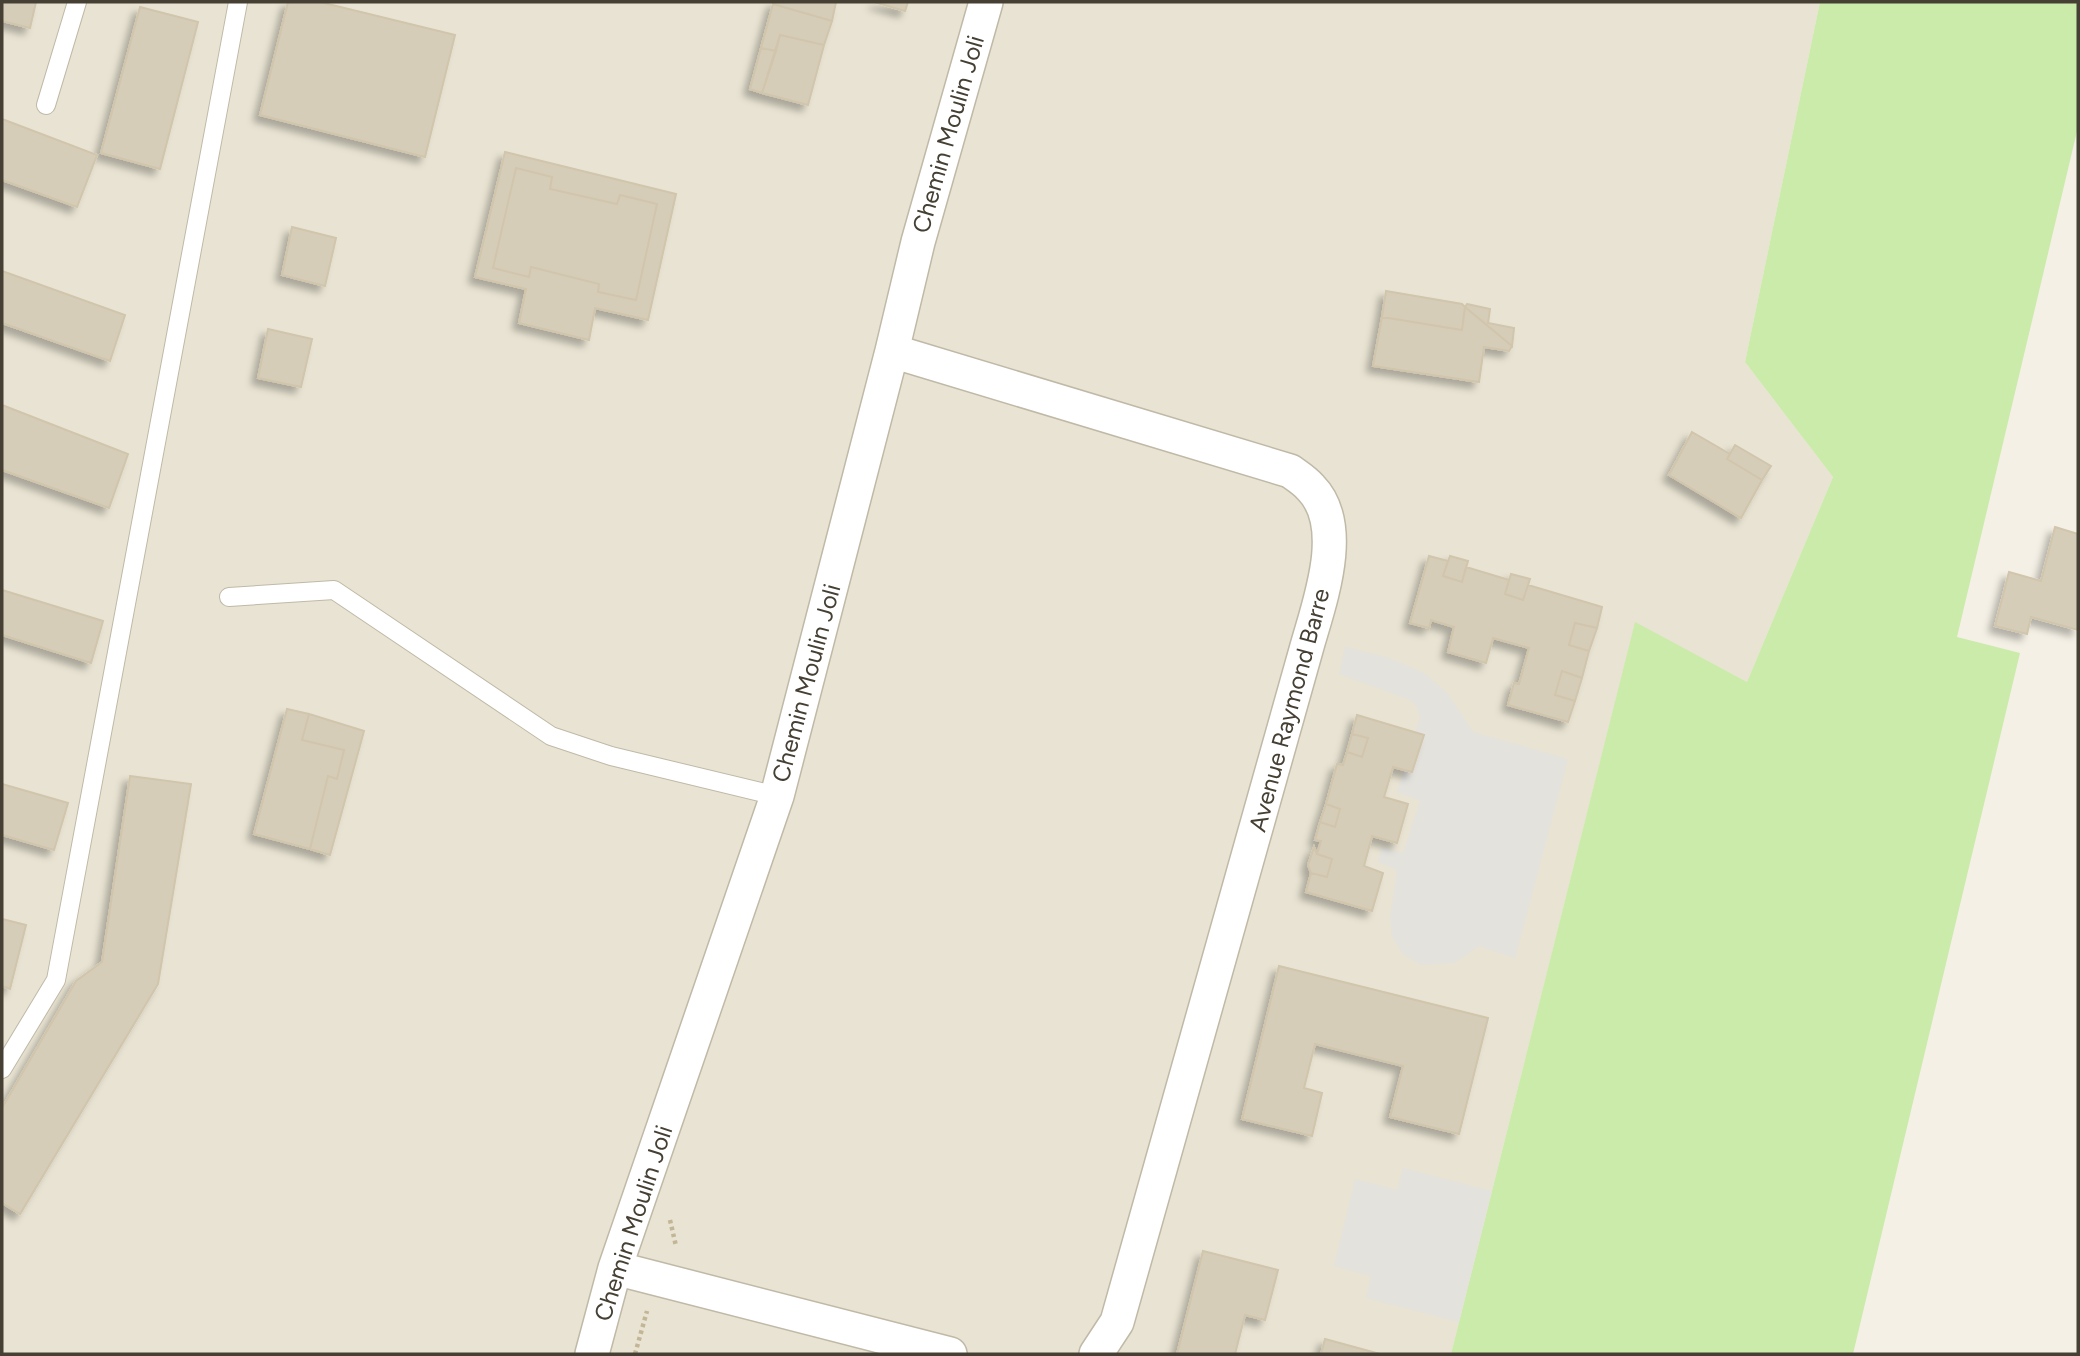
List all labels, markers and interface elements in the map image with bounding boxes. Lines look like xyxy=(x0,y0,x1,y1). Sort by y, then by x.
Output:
street label: Chemin Moulin Joli xyxy=(906,32,990,236)
street label: Chemin Moulin Joli xyxy=(766,581,846,785)
street label: Avenue Raymond Barre xyxy=(1243,585,1335,835)
street label: Chemin Moulin Joli xyxy=(588,1121,678,1325)

